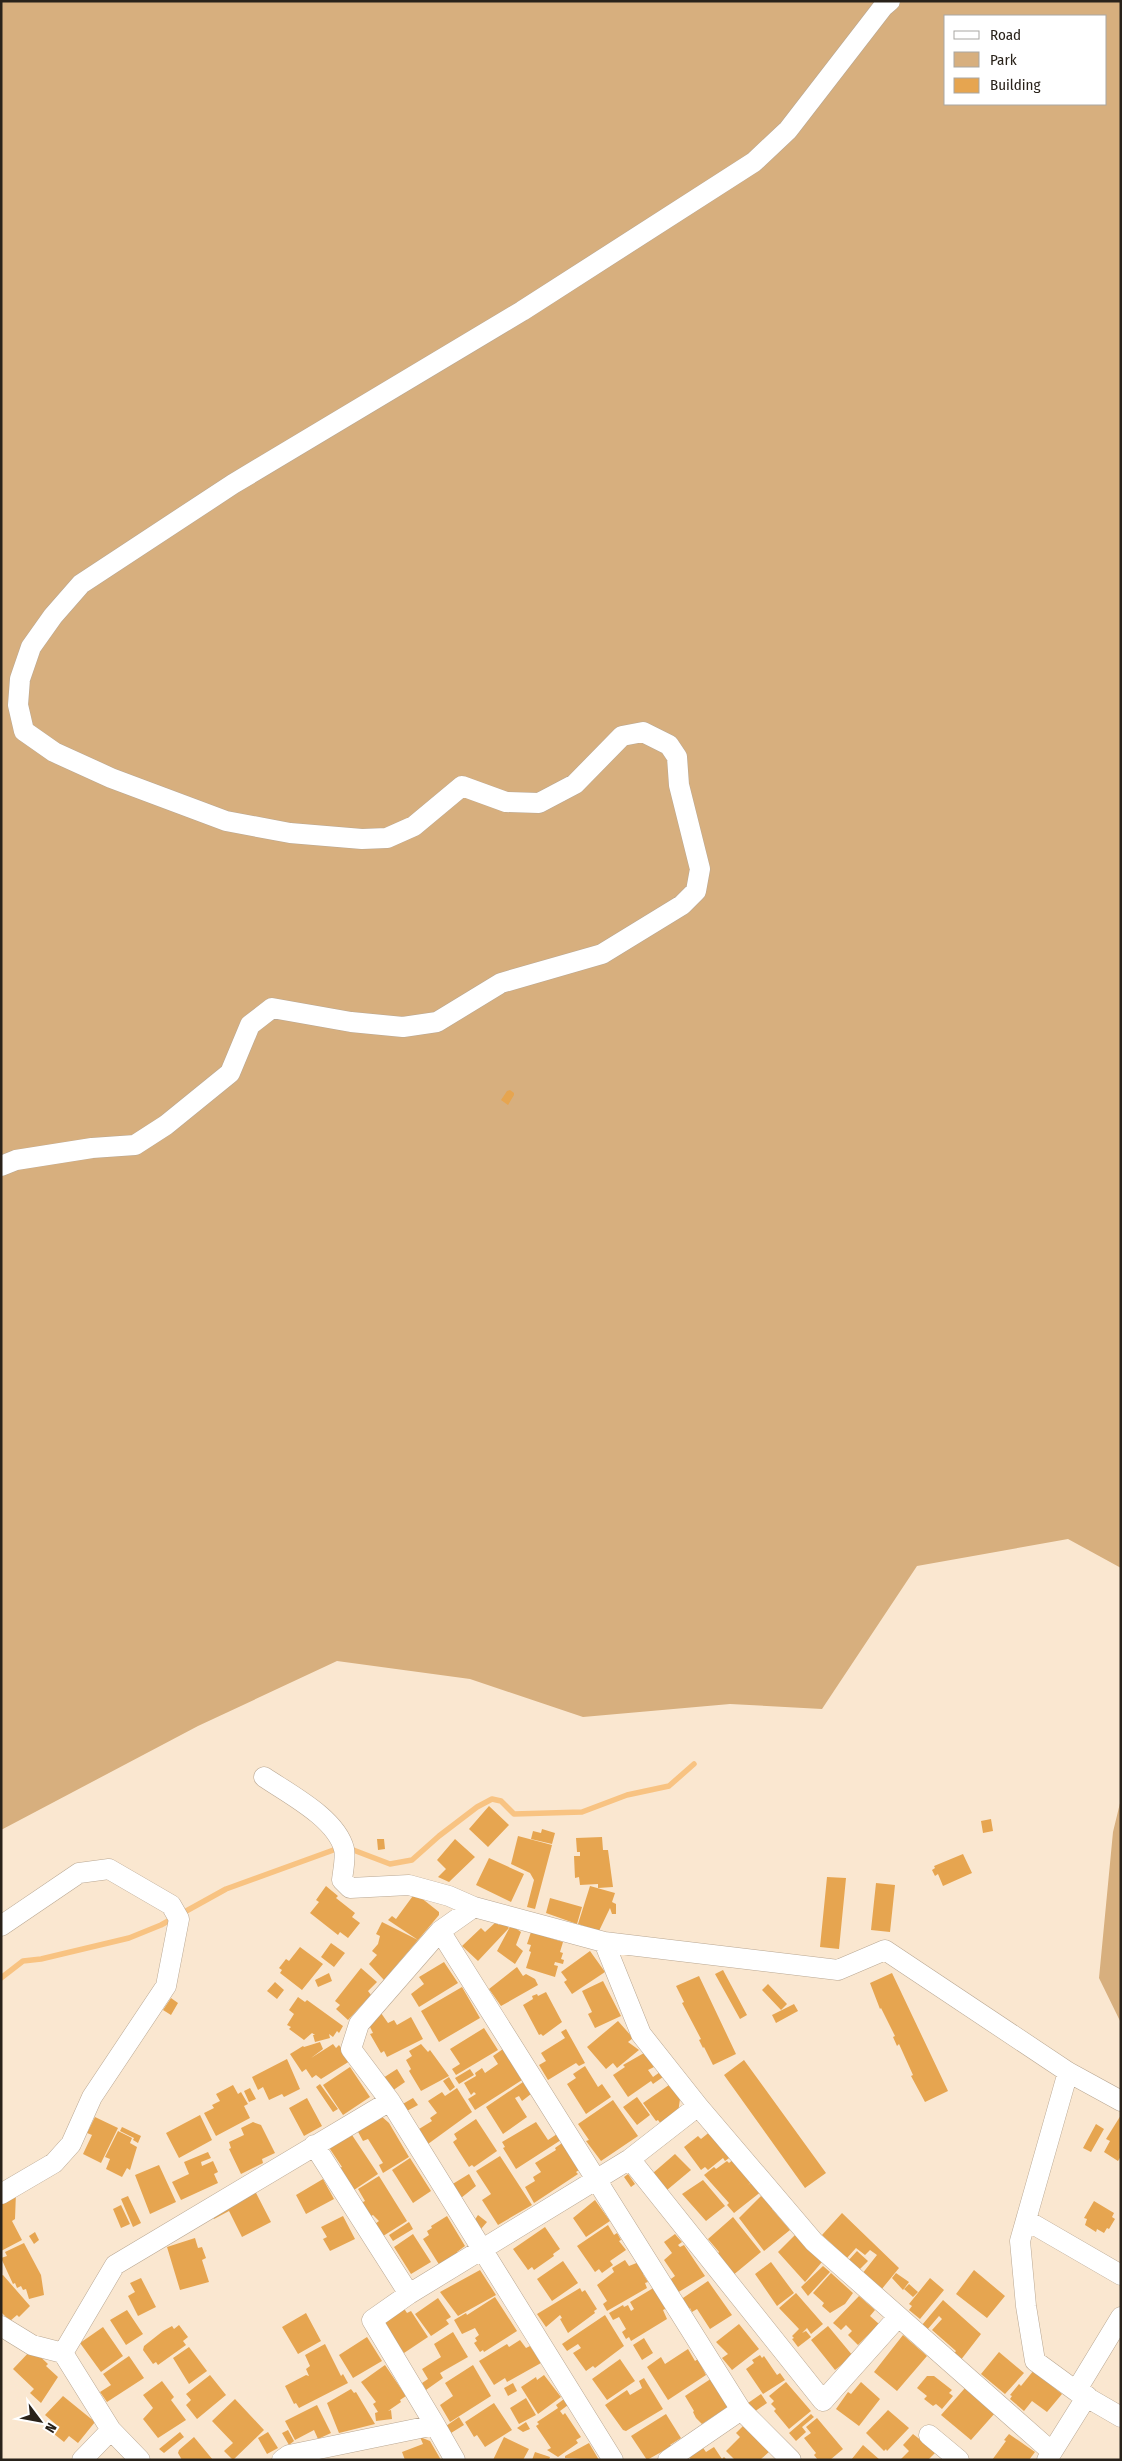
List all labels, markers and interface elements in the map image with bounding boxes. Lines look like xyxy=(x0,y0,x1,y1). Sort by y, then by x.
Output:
legend xyxy=(944,15,1107,105)
text: Road xyxy=(990,26,1021,44)
text: Park xyxy=(990,51,1017,69)
text: Building xyxy=(990,76,1041,94)
north arrow xyxy=(15,2396,65,2446)
text: N xyxy=(41,2420,60,2436)

